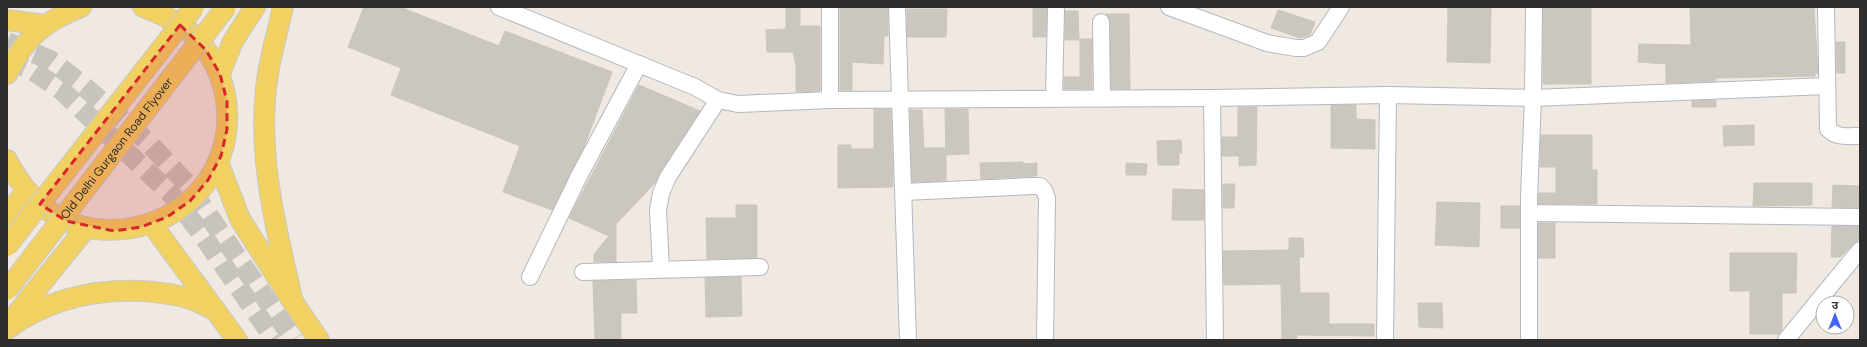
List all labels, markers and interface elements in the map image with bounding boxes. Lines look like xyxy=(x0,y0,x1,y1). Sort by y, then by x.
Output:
street label: Old Delhi Gurgaon Road Flyover xyxy=(57,74,177,222)
north arrow xyxy=(1815,295,1855,335)
text: उ xyxy=(1832,298,1839,312)

